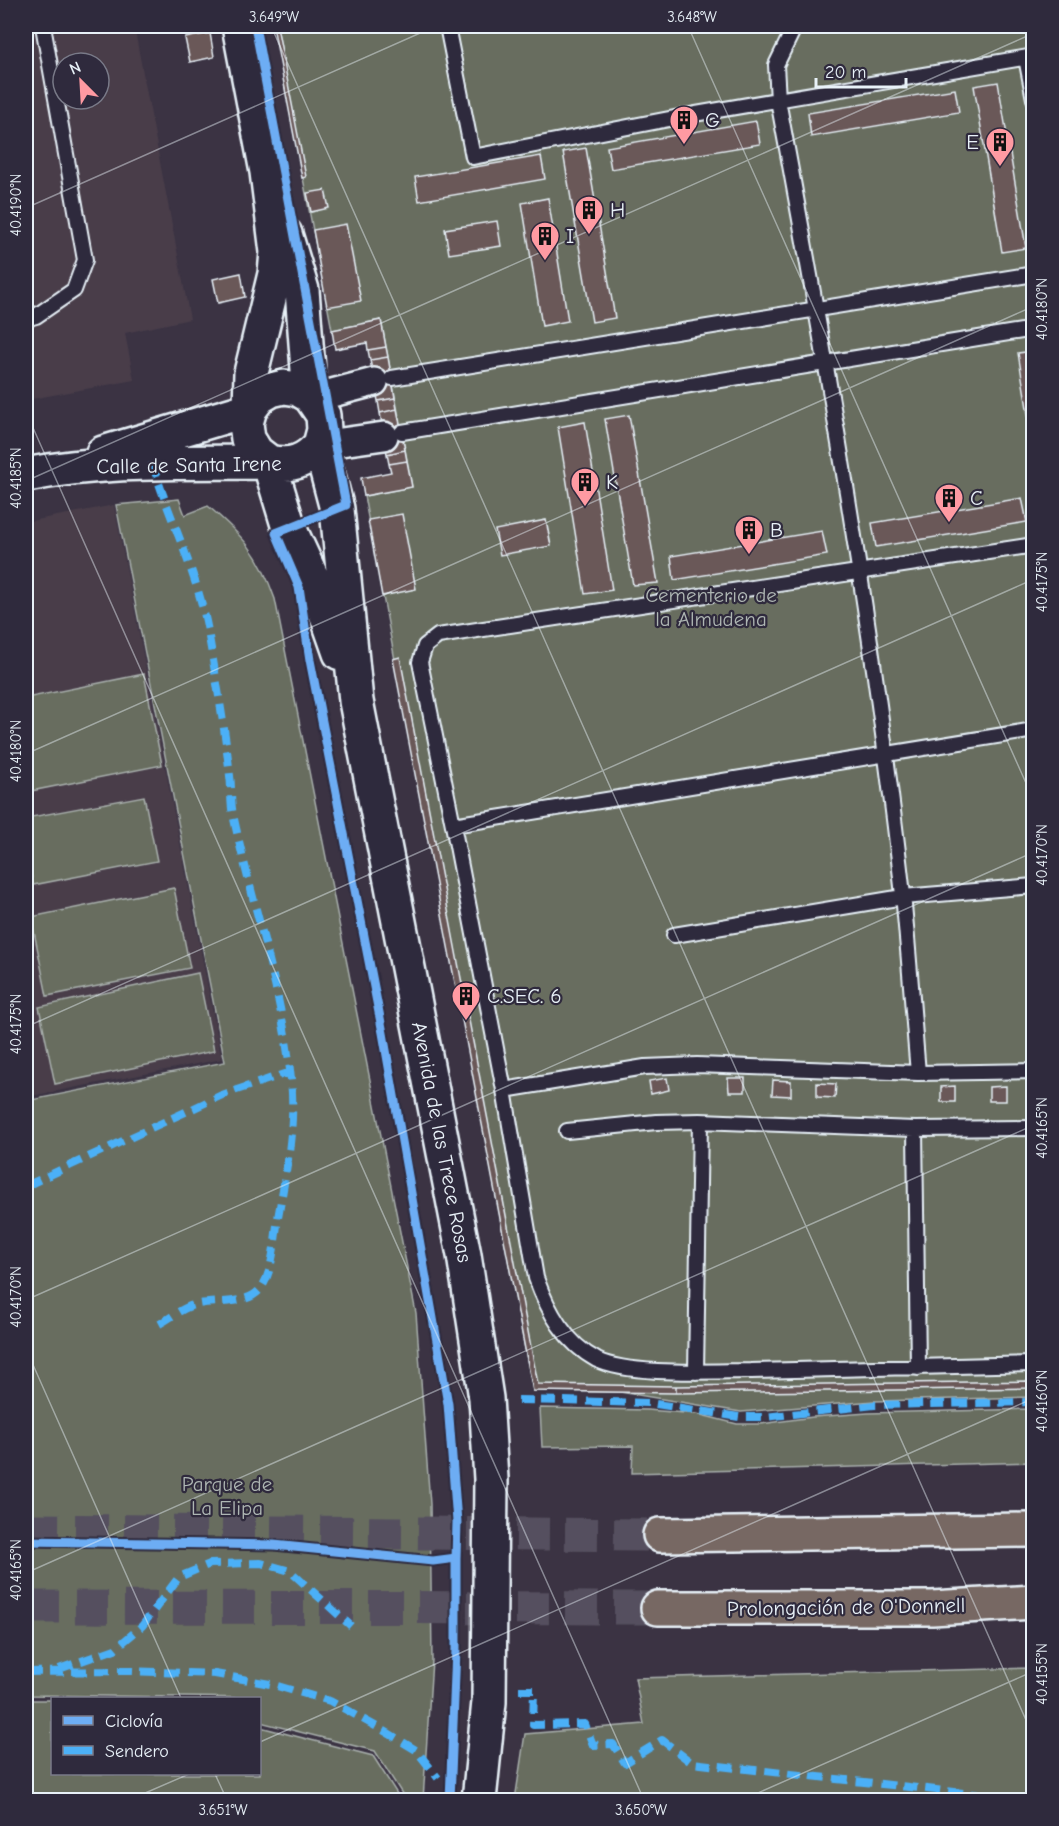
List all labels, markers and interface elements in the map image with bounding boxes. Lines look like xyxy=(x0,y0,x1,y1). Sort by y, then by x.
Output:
text: 3.649°W xyxy=(249,8,299,26)
text: 3.648°W xyxy=(667,8,717,26)
north arrow xyxy=(51,51,111,111)
scale bar xyxy=(816,51,906,89)
text: N xyxy=(67,58,84,79)
text: 20 m xyxy=(825,62,866,83)
building icon: G xyxy=(668,104,700,146)
place label: G xyxy=(705,108,720,132)
building icon: E xyxy=(984,126,1016,168)
place label: E xyxy=(966,130,979,154)
text: 40.4190°N xyxy=(7,174,25,236)
building icon: H xyxy=(573,194,605,236)
place label: H xyxy=(610,198,625,222)
building icon: I xyxy=(529,220,561,262)
place label: I xyxy=(566,224,574,248)
text: 40.4180°N xyxy=(1033,278,1051,340)
text: 40.4185°N xyxy=(7,447,25,509)
street label: Calle de Santa Irene xyxy=(96,451,282,479)
building icon: K xyxy=(569,466,601,508)
place label: K xyxy=(606,470,618,494)
building icon: C xyxy=(933,482,965,524)
place label: C xyxy=(970,486,983,510)
building icon: B xyxy=(733,514,765,556)
place label: B xyxy=(770,518,783,542)
text: 40.4175°N xyxy=(1033,552,1051,612)
park label: Cementerio de la Almudena xyxy=(645,583,777,631)
text: 40.4180°N xyxy=(7,720,25,782)
text: 40.4170°N xyxy=(1033,824,1051,886)
building icon: C.SEC. 6 xyxy=(450,980,482,1022)
place label: C.SEC. 6 xyxy=(487,984,562,1008)
text: 40.4175°N xyxy=(7,994,25,1054)
street label: Avenida de las Trece Rosas xyxy=(407,1020,477,1264)
text: 40.4165°N xyxy=(1033,1097,1051,1159)
text: 40.4170°N xyxy=(7,1266,25,1328)
text: 40.4160°N xyxy=(1033,1370,1051,1432)
park label: Parque de La Elipa xyxy=(182,1472,272,1520)
text: 40.4165°N xyxy=(7,1539,25,1601)
street label: Prolongación de O'Donnell xyxy=(727,1593,965,1621)
text: 40.4155°N xyxy=(1033,1643,1051,1705)
legend xyxy=(51,1697,261,1775)
text: Ciclovía xyxy=(105,1711,163,1732)
text: Sendero xyxy=(105,1741,169,1762)
text: 3.651°W xyxy=(199,1801,247,1819)
text: 3.650°W xyxy=(615,1801,667,1819)

